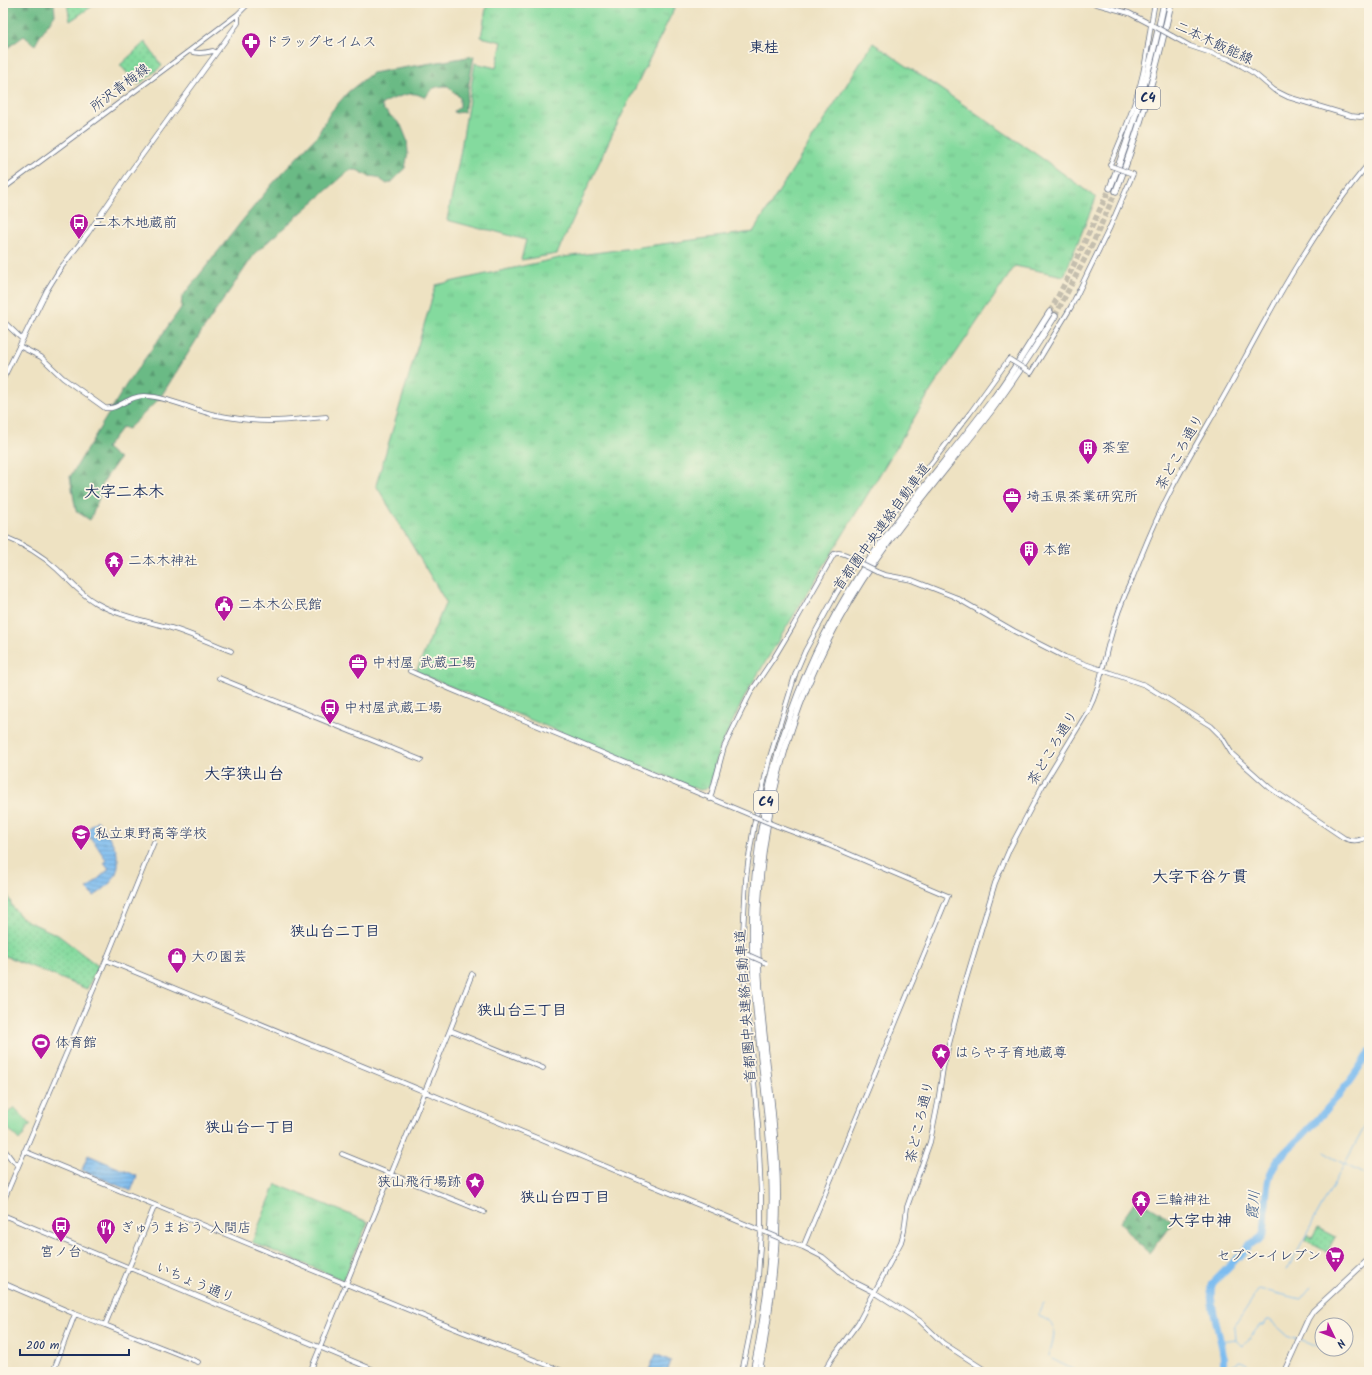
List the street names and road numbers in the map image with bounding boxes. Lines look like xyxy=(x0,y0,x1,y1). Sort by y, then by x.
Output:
street label: 二本木飯能線 xyxy=(1171,15,1257,71)
street label: 所沢青梅線 xyxy=(85,58,155,118)
road number: C4 xyxy=(1136,87,1160,109)
street label: 茶どころ通り xyxy=(1150,410,1210,494)
street label: 首都圏中央連絡自動車道 xyxy=(828,458,936,596)
street label: 茶どころ通り xyxy=(1022,706,1084,790)
road number: C4 xyxy=(754,791,778,813)
street label: 首都圏中央連絡自動車道 xyxy=(730,928,762,1084)
street label: 茶どころ通り xyxy=(900,1079,940,1165)
street label: いちょう通り xyxy=(152,1256,238,1310)

